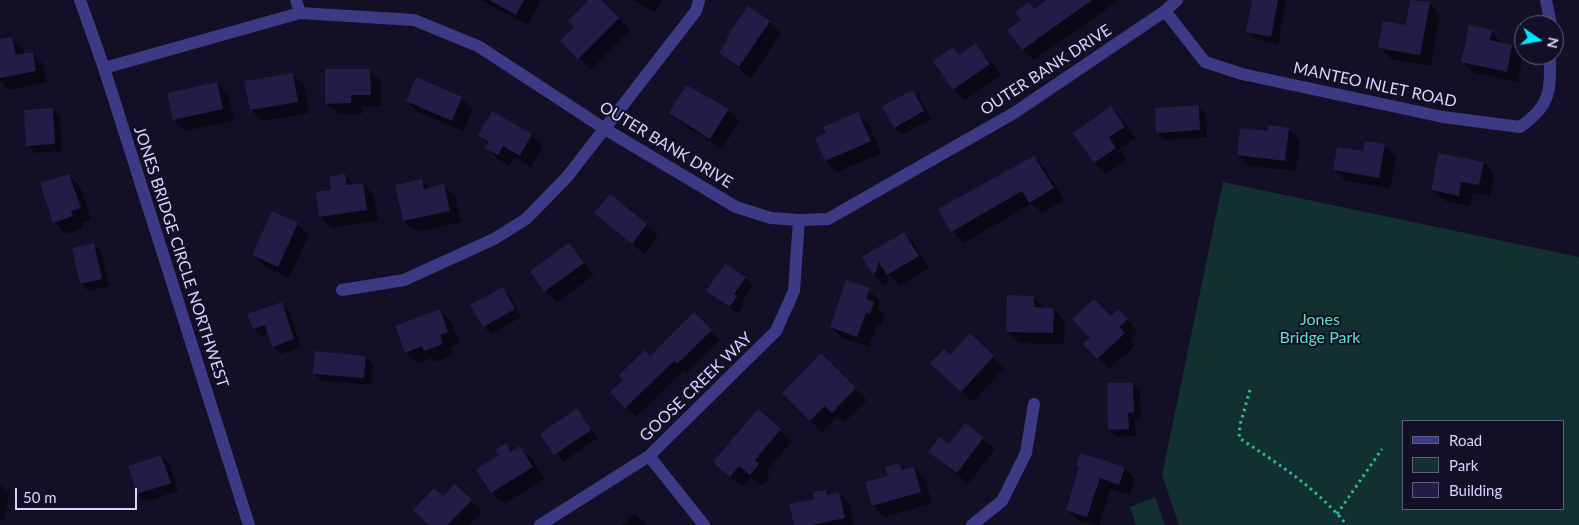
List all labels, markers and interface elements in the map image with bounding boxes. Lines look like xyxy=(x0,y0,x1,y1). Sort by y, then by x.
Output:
north arrow xyxy=(1514,15,1564,65)
street label: OUTER BANK DRIVE xyxy=(977,21,1115,119)
text: N xyxy=(1544,36,1563,50)
street label: MANTEO INLET ROAD xyxy=(1292,58,1458,112)
street label: OUTER BANK DRIVE xyxy=(596,98,736,192)
street label: JONES BRIDGE CIRCLE NORTHWEST xyxy=(130,124,232,390)
park label: Jones Bridge Park xyxy=(1280,310,1360,348)
street label: GOOSE CREEK WAY xyxy=(636,328,756,446)
legend xyxy=(1402,420,1564,510)
text: Road xyxy=(1449,431,1482,449)
text: Park xyxy=(1449,456,1478,474)
scale bar xyxy=(18,478,140,510)
text: Building xyxy=(1449,481,1502,499)
text: 50 m xyxy=(23,488,57,506)

